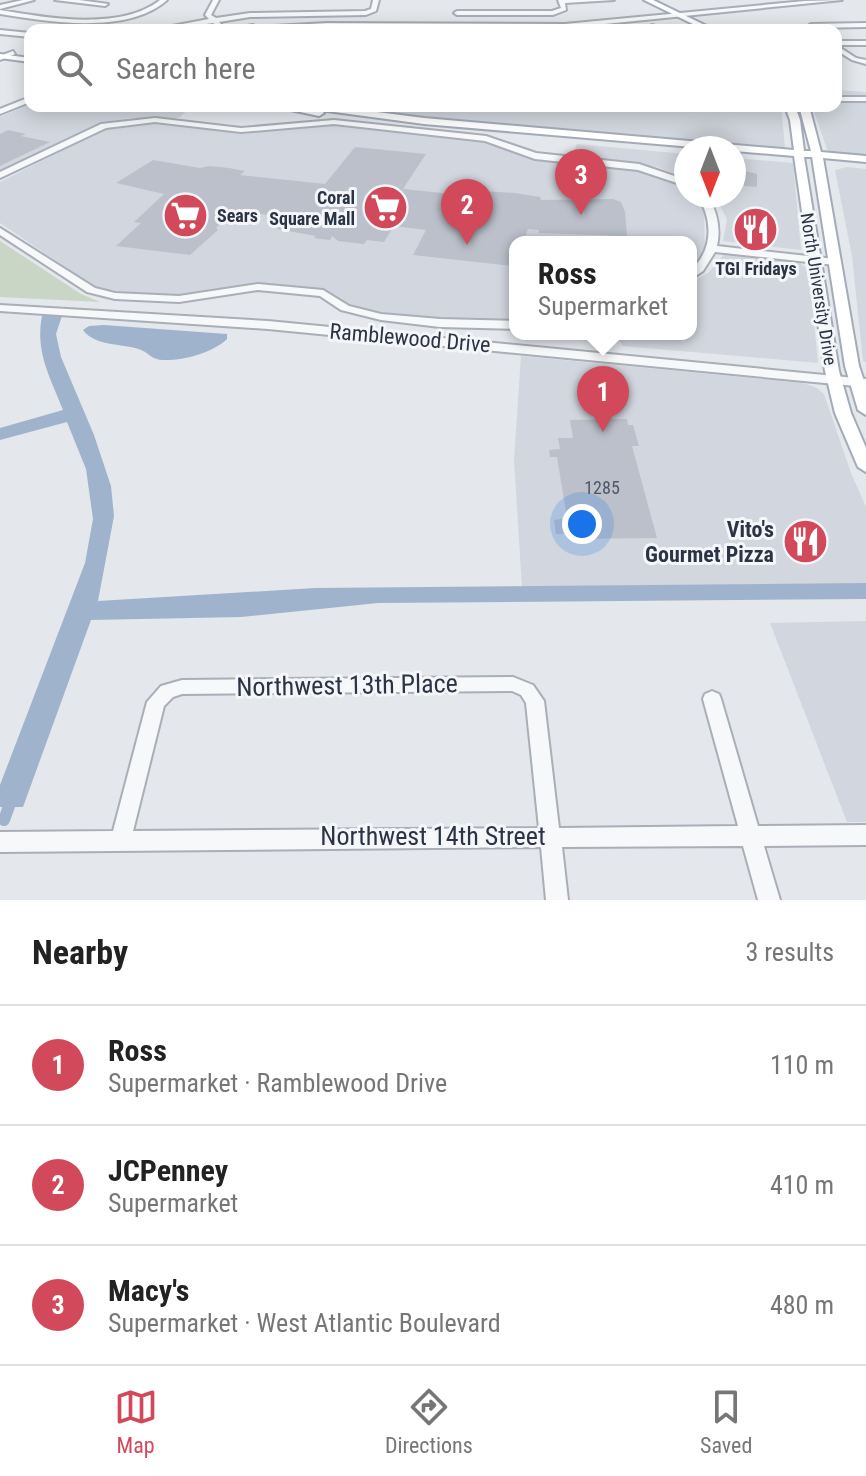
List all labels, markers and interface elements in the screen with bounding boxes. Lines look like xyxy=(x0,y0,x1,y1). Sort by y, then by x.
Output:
search box xyxy=(24,24,842,112)
icon: search xyxy=(52,46,96,90)
text: Search here xyxy=(116,51,256,86)
north arrow xyxy=(674,136,746,208)
pin: 3 xyxy=(555,149,607,215)
pin: 2 xyxy=(441,179,493,245)
supermarket icon: Coral Square Mall xyxy=(362,183,410,231)
place label: Coral Square Mall xyxy=(269,187,355,229)
supermarket icon: Sears xyxy=(162,191,210,239)
place label: Sears xyxy=(217,205,258,226)
restaurant icon: TGI Fridays xyxy=(732,206,780,254)
street label: North University Drive xyxy=(797,211,841,367)
popup xyxy=(509,236,697,340)
text: Ross xyxy=(538,256,597,291)
place label: TGI Fridays xyxy=(715,258,797,279)
text: Supermarket xyxy=(538,291,668,321)
street label: Ramblewood Drive xyxy=(329,319,491,357)
pin: 1 xyxy=(577,366,629,432)
house number: 1285 xyxy=(584,477,620,498)
your location xyxy=(562,504,602,544)
place label: Vito's Gourmet Pizza xyxy=(645,517,774,567)
restaurant icon: Vito's Gourmet Pizza xyxy=(781,518,829,566)
street label: Northwest 13th Place xyxy=(236,668,458,702)
street label: Northwest 14th Street xyxy=(320,821,546,851)
text: Nearby xyxy=(32,932,128,972)
text: 3 results xyxy=(745,937,834,967)
text: Ross xyxy=(108,1033,167,1068)
text: 1 xyxy=(51,1050,65,1080)
text: 110 m xyxy=(770,1050,834,1080)
text: Supermarket · Ramblewood Drive xyxy=(108,1068,447,1098)
text: JCPenney xyxy=(108,1153,228,1188)
text: 2 xyxy=(51,1170,65,1200)
text: 410 m xyxy=(770,1170,834,1200)
text: Supermarket xyxy=(108,1188,238,1218)
text: Macy's xyxy=(108,1273,189,1308)
text: 3 xyxy=(51,1290,65,1320)
text: 480 m xyxy=(770,1290,834,1320)
text: Supermarket · West Atlantic Boulevard xyxy=(108,1308,501,1338)
tab: Map xyxy=(114,1385,158,1458)
tab: Directions xyxy=(385,1385,473,1458)
tab: Saved xyxy=(700,1385,752,1458)

